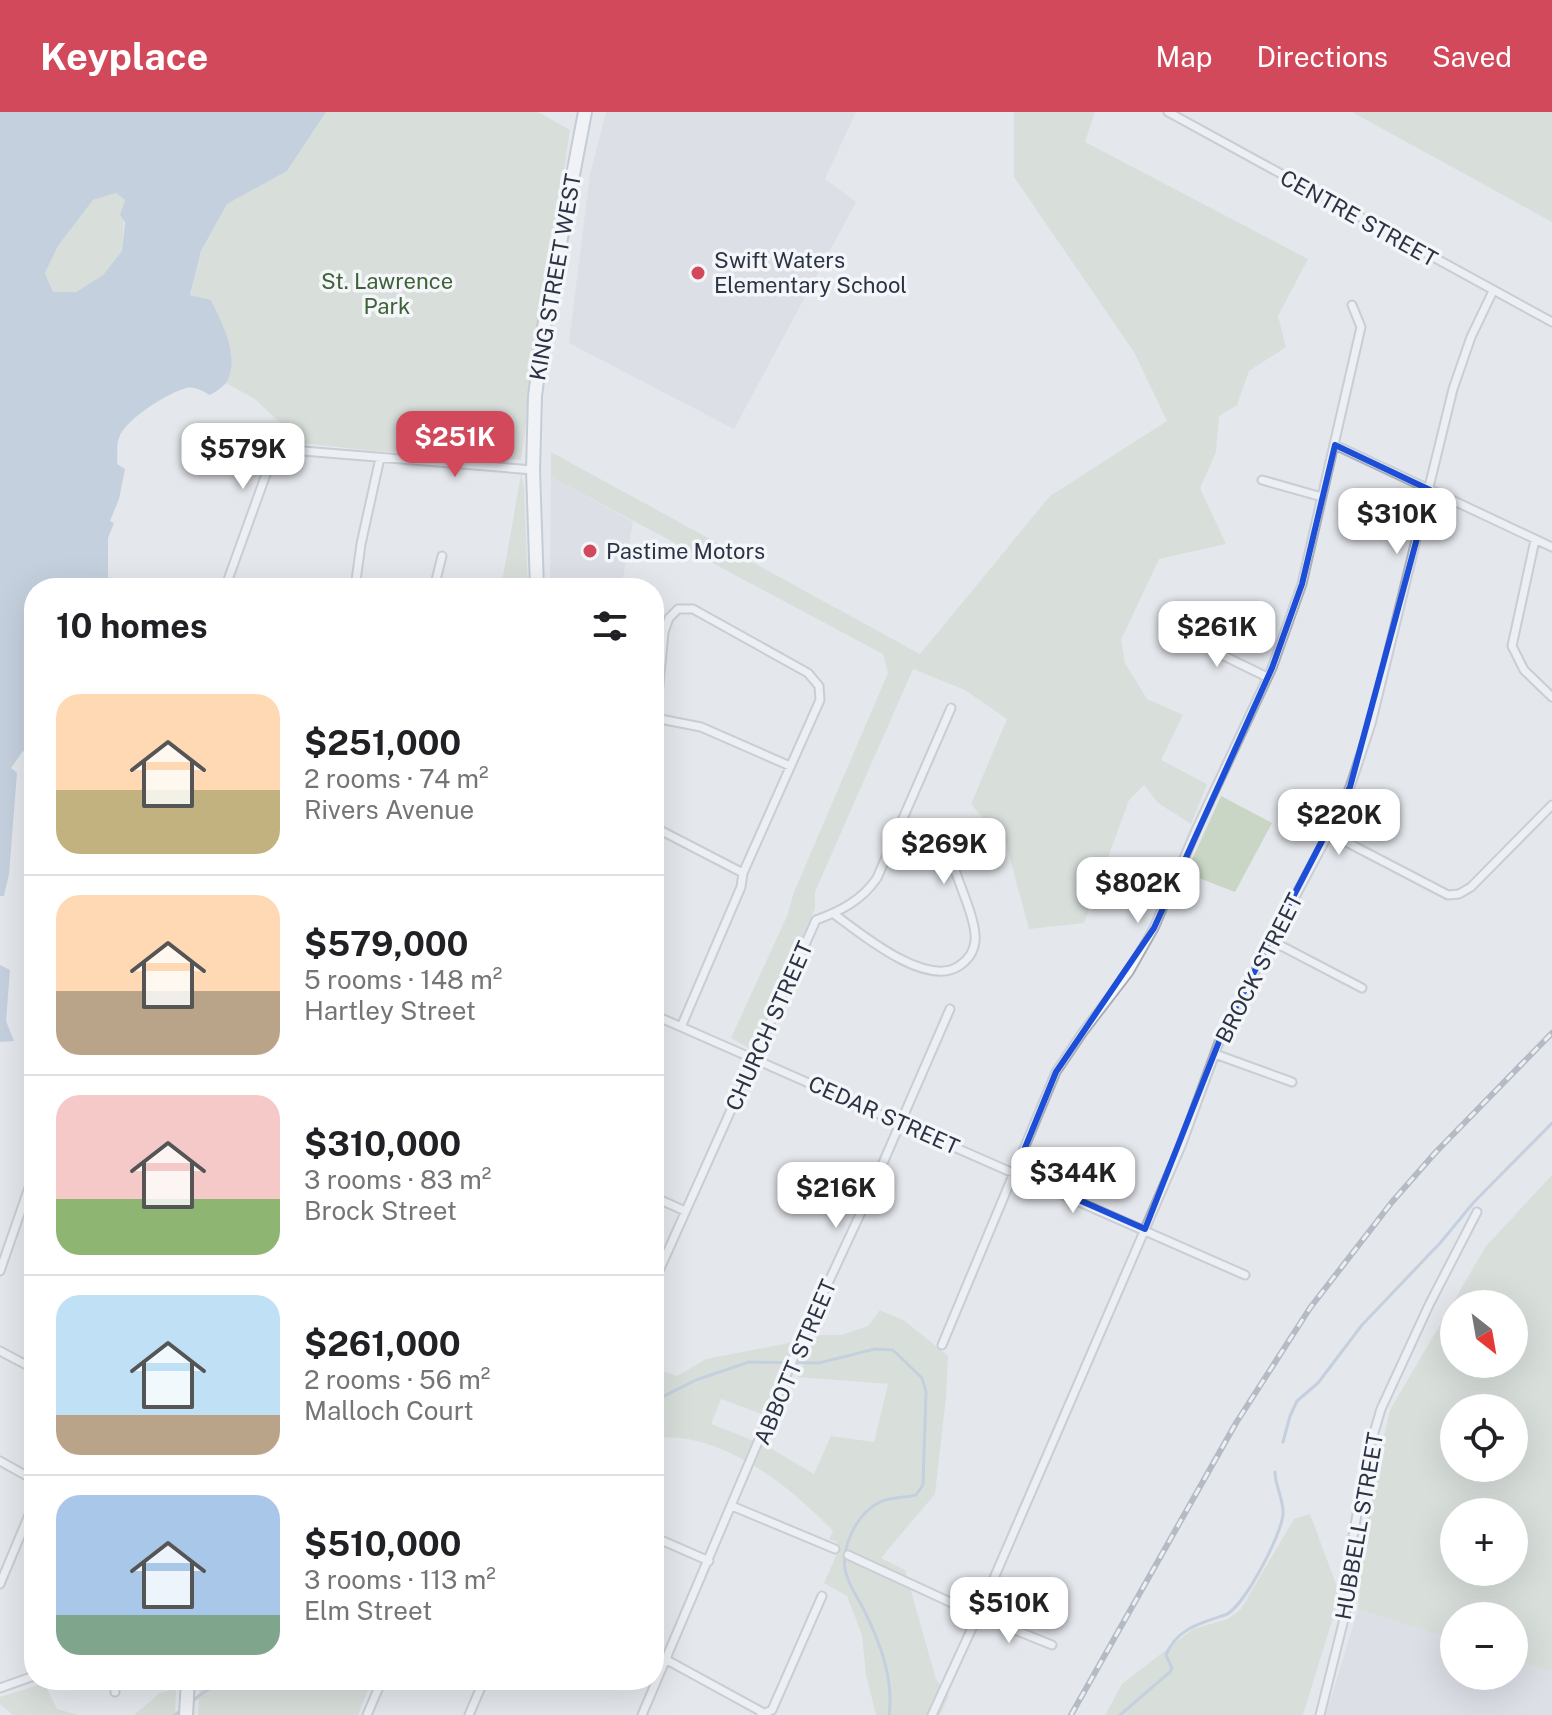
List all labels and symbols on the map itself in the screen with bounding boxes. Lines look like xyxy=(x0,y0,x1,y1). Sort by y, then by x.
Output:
street label: CENTRE STREET xyxy=(1276,164,1442,272)
street label: KING STREET WEST xyxy=(524,172,586,382)
place label: Swift Waters Elementary School xyxy=(714,247,907,298)
marker: Swift Waters Elementary School xyxy=(689,264,707,282)
park label: St. Lawrence Park xyxy=(321,268,453,319)
pin: $251K xyxy=(399,411,511,479)
pin: $579K xyxy=(187,423,299,491)
pin: $310K xyxy=(1341,488,1453,556)
place label: Pastime Motors xyxy=(606,538,765,564)
marker: Pastime Motors xyxy=(581,542,599,560)
pin: $261K xyxy=(1161,601,1273,669)
pin: $220K xyxy=(1283,789,1395,857)
pin: $269K xyxy=(888,818,1000,886)
pin: $802K xyxy=(1082,857,1194,925)
street label: BROCK STREET xyxy=(1210,889,1308,1047)
street label: CHURCH STREET xyxy=(720,937,818,1115)
street label: CEDAR STREET xyxy=(804,1070,964,1160)
pin: $344K xyxy=(1017,1147,1129,1215)
pin: $216K xyxy=(780,1162,892,1230)
street label: ABBOTT STREET xyxy=(748,1276,842,1448)
north arrow xyxy=(1440,1290,1528,1378)
street label: HUBBELL STREET xyxy=(1330,1430,1388,1622)
pin: $510K xyxy=(953,1577,1065,1645)

